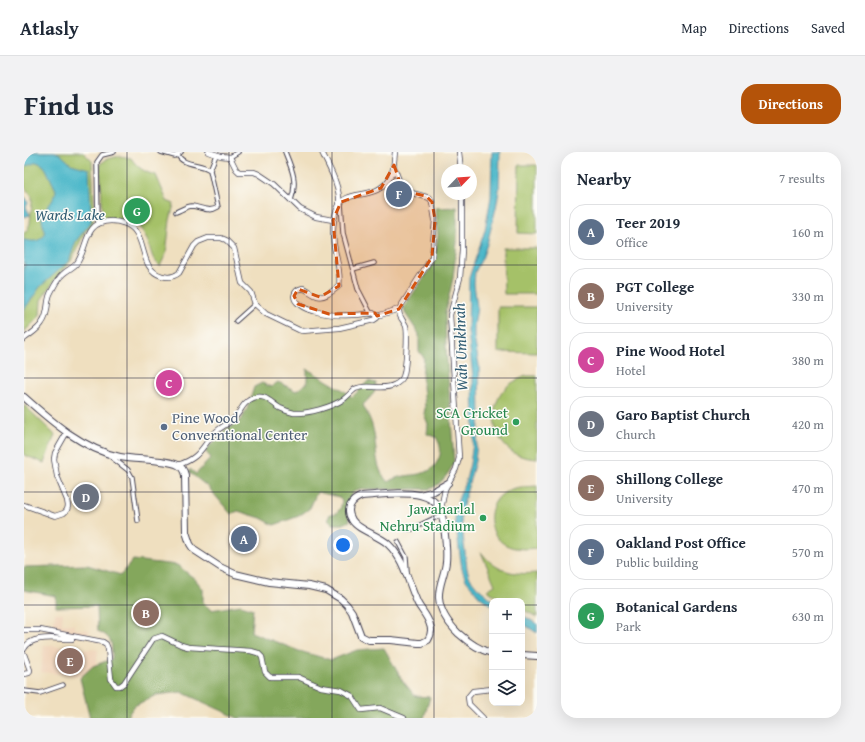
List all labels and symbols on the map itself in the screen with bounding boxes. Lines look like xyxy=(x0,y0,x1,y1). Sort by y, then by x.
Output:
north arrow xyxy=(441,164,477,200)
pin: F xyxy=(386,179,412,209)
pin: G xyxy=(124,196,150,226)
water label: Wards Lake xyxy=(35,202,106,226)
water label: Wah Umkhrah xyxy=(446,302,474,392)
pin: C xyxy=(156,368,182,398)
place label: SCA Cricket Ground xyxy=(436,402,509,440)
place label: Pine Wood Converntional Center xyxy=(172,407,307,445)
marker: SCA Cricket Ground xyxy=(511,417,521,427)
marker: Pine Wood Converntional Center xyxy=(159,422,169,432)
pin: D xyxy=(73,482,99,512)
place label: Jawaharlal Nehru Stadium xyxy=(380,498,476,536)
marker: Jawaharlal Nehru Stadium xyxy=(478,513,488,523)
pin: A xyxy=(231,524,257,554)
your location xyxy=(333,535,353,555)
pin: B xyxy=(133,598,159,628)
pin: E xyxy=(57,646,83,676)

